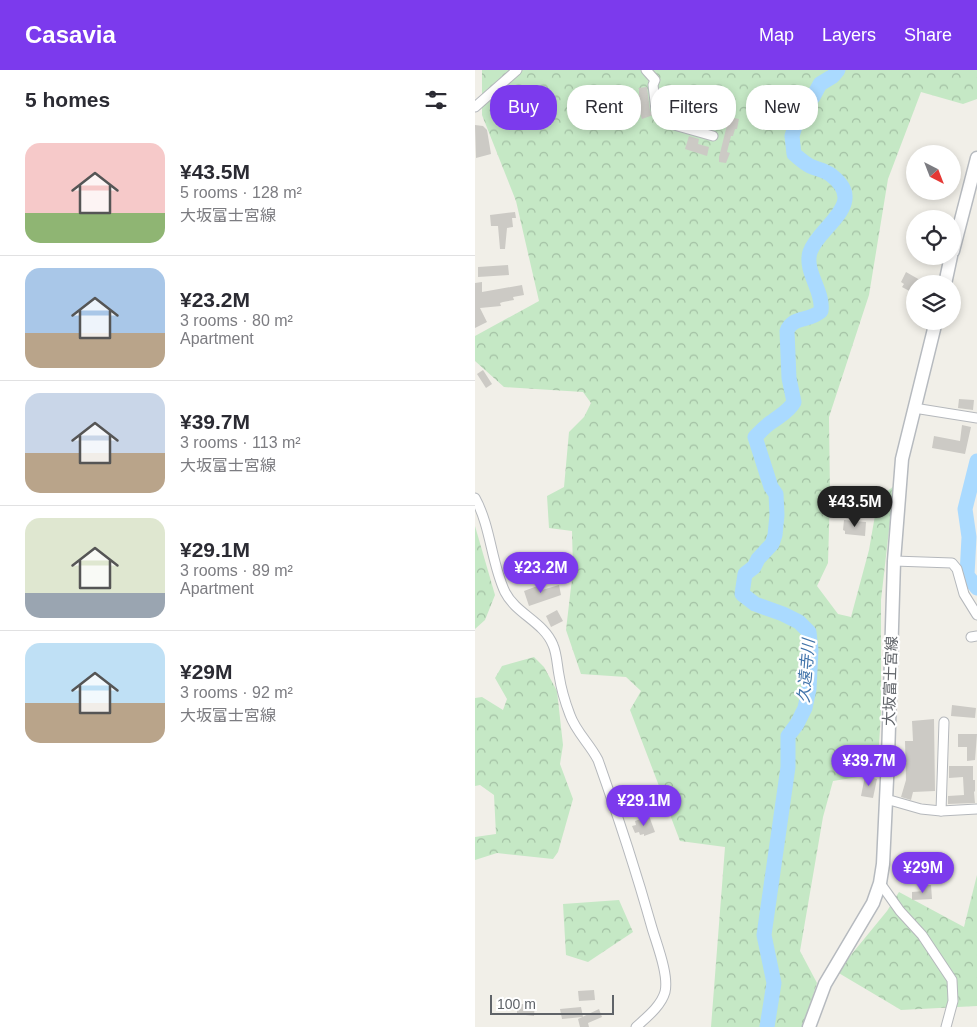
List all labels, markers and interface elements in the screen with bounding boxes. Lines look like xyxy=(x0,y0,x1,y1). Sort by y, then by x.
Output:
text: Casavia xyxy=(25,21,116,48)
text: Map xyxy=(759,25,794,45)
text: Layers xyxy=(822,25,876,45)
text: Share xyxy=(904,25,952,45)
chip: Buy xyxy=(490,85,557,130)
chip: Rent xyxy=(567,85,641,130)
chip: Filters xyxy=(651,85,736,130)
chip: New xyxy=(746,85,818,130)
icon: filters xyxy=(422,86,450,114)
text: 5 homes xyxy=(25,88,110,111)
north arrow xyxy=(906,145,961,200)
map controls xyxy=(906,145,961,330)
text: ¥43.5M xyxy=(180,160,250,183)
icon: home xyxy=(65,163,125,223)
text: 5 rooms · 128 m² xyxy=(180,184,302,201)
text: 大坂富士宮線 xyxy=(180,207,276,224)
button: locate xyxy=(906,210,961,265)
button: layers xyxy=(906,275,961,330)
icon: home xyxy=(65,288,125,348)
text: ¥23.2M xyxy=(180,288,250,311)
text: 3 rooms · 80 m² xyxy=(180,312,293,329)
text: Apartment xyxy=(180,330,254,347)
text: ¥39.7M xyxy=(180,410,250,433)
icon: home xyxy=(65,413,125,473)
text: 3 rooms · 113 m² xyxy=(180,434,301,451)
text: 大坂富士宮線 xyxy=(180,457,276,474)
pin: ¥43.5M xyxy=(814,486,896,528)
text: ¥43.5M xyxy=(828,493,882,510)
icon: home xyxy=(65,538,125,598)
text: ¥29.1M xyxy=(180,538,250,561)
pin: ¥23.2M xyxy=(500,552,582,594)
text: ¥23.2M xyxy=(514,559,568,576)
text: 3 rooms · 89 m² xyxy=(180,562,293,579)
text: Apartment xyxy=(180,580,254,597)
water label: 久遠寺川 xyxy=(795,636,817,704)
street label: 大坂富士宮線 xyxy=(880,636,900,726)
text: ¥29M xyxy=(180,660,233,683)
icon: home xyxy=(65,663,125,723)
text: 3 rooms · 92 m² xyxy=(180,684,293,701)
text: 大坂富士宮線 xyxy=(180,707,276,724)
pin: ¥39.7M xyxy=(828,744,910,787)
text: ¥39.7M xyxy=(842,752,896,769)
pin: ¥29.1M xyxy=(603,784,685,827)
text: ¥29.1M xyxy=(617,792,671,809)
pin: ¥29M xyxy=(893,852,953,894)
text: ¥29M xyxy=(903,859,943,876)
scale bar xyxy=(490,992,614,1015)
text: 100 m xyxy=(497,996,536,1012)

